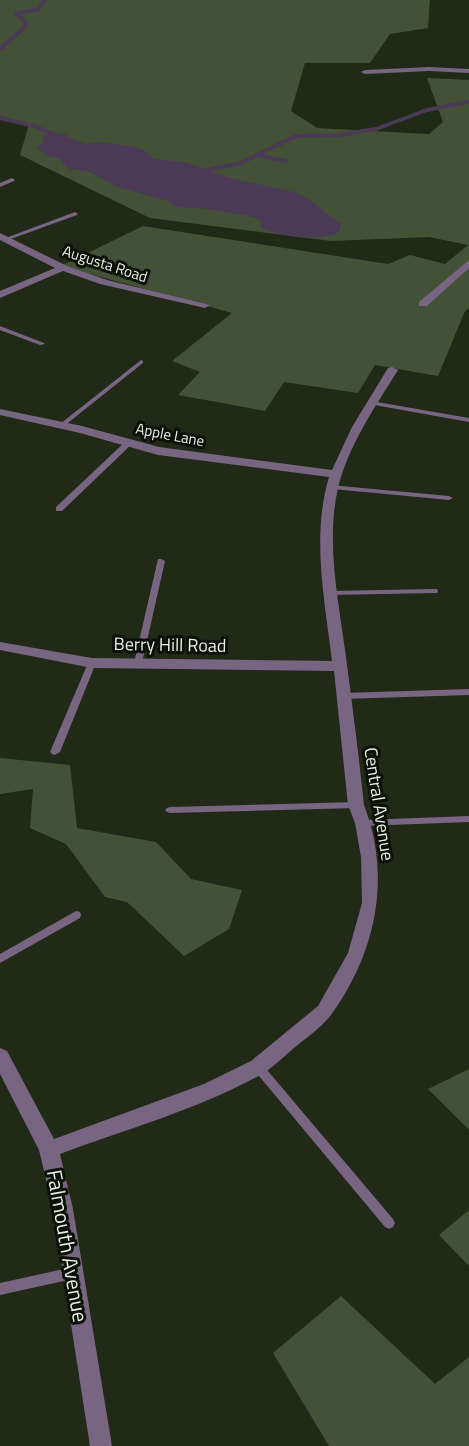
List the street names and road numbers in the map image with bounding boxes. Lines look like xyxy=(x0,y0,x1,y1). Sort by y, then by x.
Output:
street label: Augusta Road xyxy=(60,239,151,288)
street label: Apple Lane xyxy=(134,417,206,452)
street label: Berry Hill Road xyxy=(113,630,227,659)
street label: Central Avenue xyxy=(357,745,402,862)
street label: Falmouth Avenue xyxy=(39,1167,97,1325)

